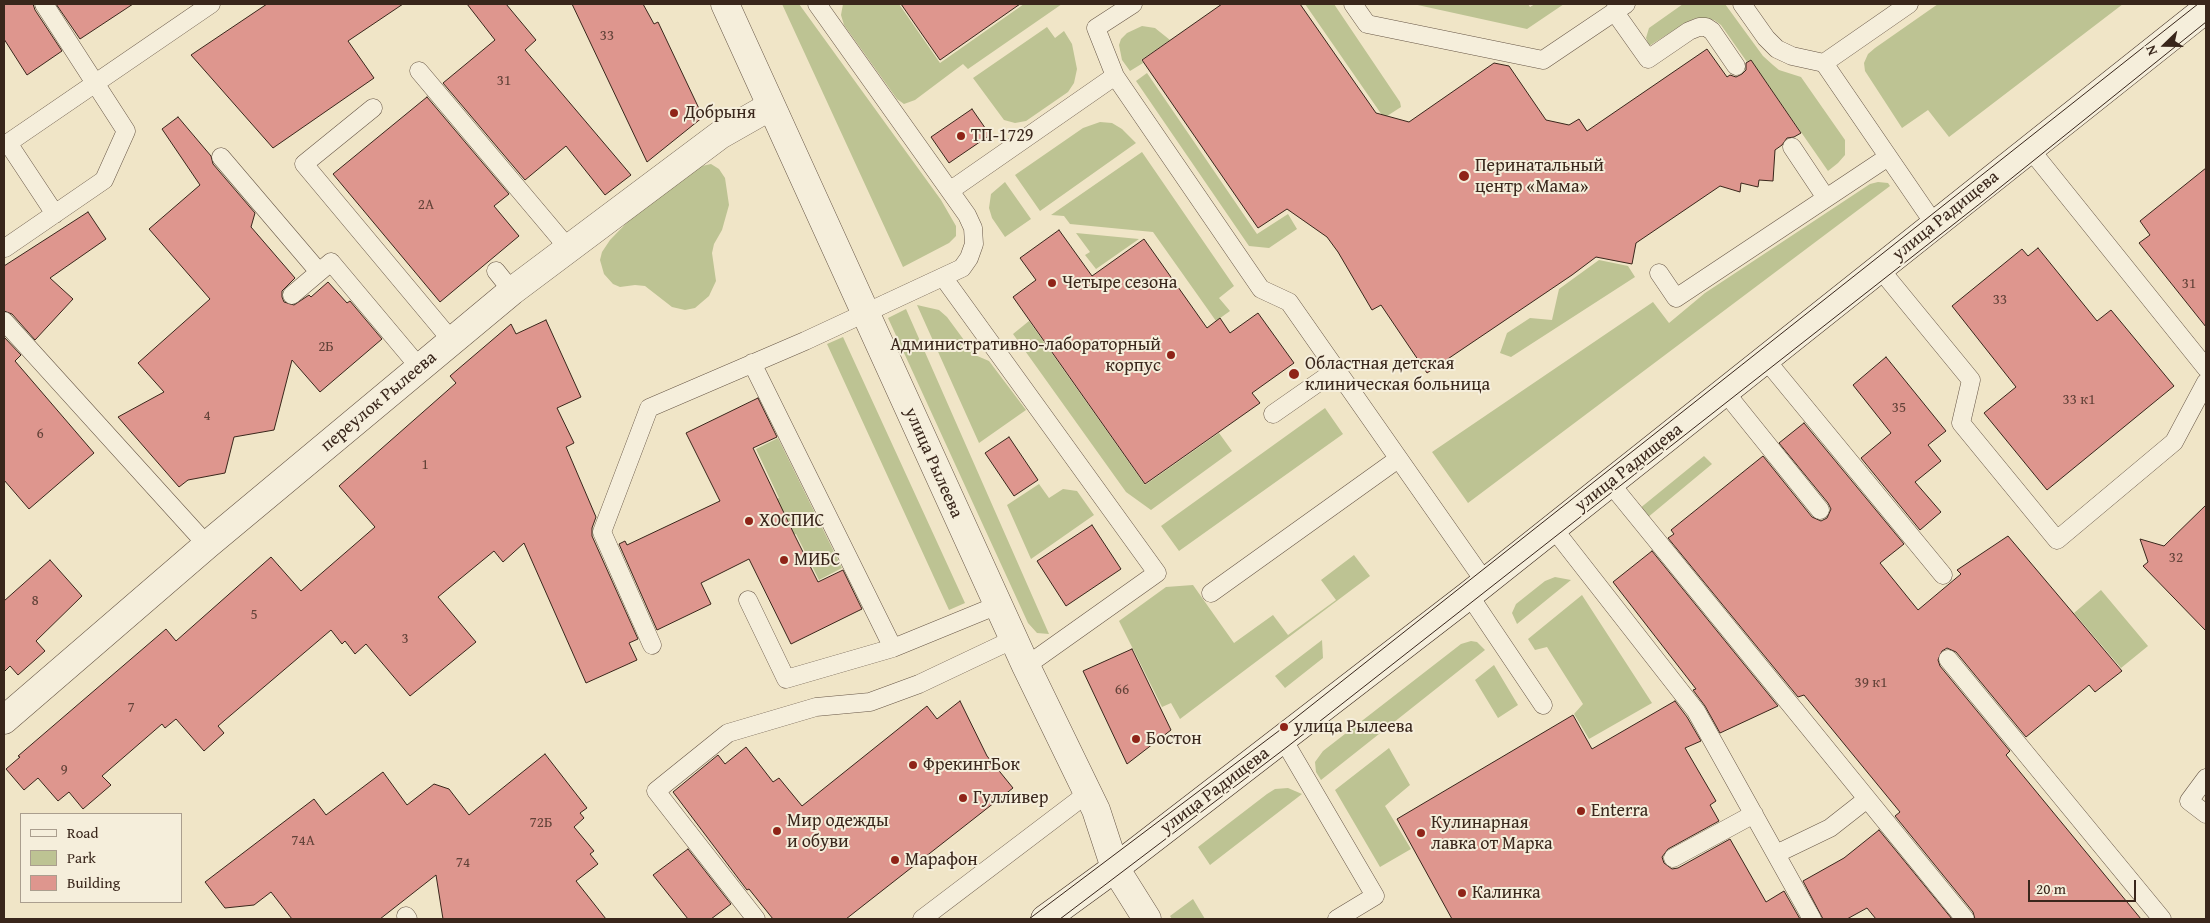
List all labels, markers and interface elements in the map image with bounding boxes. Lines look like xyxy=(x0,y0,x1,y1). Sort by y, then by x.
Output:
north arrow xyxy=(2140,20,2190,70)
house number: 33 xyxy=(600,27,614,45)
text: N xyxy=(2140,43,2162,59)
house number: 31 xyxy=(497,72,511,90)
place label: Добрыня xyxy=(684,102,756,124)
marker: Добрыня xyxy=(668,107,680,119)
place label: ТП-1729 xyxy=(971,125,1034,147)
marker: ТП-1729 xyxy=(955,130,967,142)
place label: Перинатальный центр «Мама» xyxy=(1475,155,1604,198)
street label: улица Радищева xyxy=(1888,166,2004,266)
marker: Перинатальный центр «Мама» xyxy=(1457,169,1471,183)
house number: 2А xyxy=(418,196,434,214)
place label: Четыре сезона xyxy=(1062,272,1177,294)
house number: 31 xyxy=(2182,275,2196,293)
marker: Четыре сезона xyxy=(1046,277,1058,289)
house number: 33 xyxy=(1993,291,2007,309)
place label: Административно-лабораторный корпус xyxy=(890,334,1161,376)
house number: 2Б xyxy=(318,338,334,356)
street label: переулок Рылеева xyxy=(317,347,441,457)
marker: Административно-лабораторный корпус xyxy=(1165,349,1177,361)
place label: Областная детская клиническая больница xyxy=(1305,353,1490,396)
marker: Областная детская клиническая больница xyxy=(1287,367,1301,381)
house number: 33 к1 xyxy=(2063,391,2095,409)
house number: 35 xyxy=(1892,399,1906,417)
street label: улица Рылеева xyxy=(899,404,967,522)
house number: 4 xyxy=(203,407,211,425)
street label: улица Радищева xyxy=(1571,419,1687,517)
house number: 6 xyxy=(36,425,44,443)
house number: 1 xyxy=(421,456,429,474)
place label: ХОСПИС xyxy=(759,510,824,532)
marker: ХОСПИС xyxy=(743,515,755,527)
place label: МИБС xyxy=(794,549,840,571)
house number: 32 xyxy=(2169,549,2183,567)
marker: МИБС xyxy=(778,554,790,566)
house number: 8 xyxy=(31,592,39,610)
house number: 5 xyxy=(250,606,258,624)
house number: 3 xyxy=(401,630,409,648)
house number: 39 к1 xyxy=(1855,674,1887,692)
house number: 66 xyxy=(1115,681,1129,699)
house number: 7 xyxy=(127,699,135,717)
place label: улица Рылеева xyxy=(1294,716,1413,738)
marker: улица Рылеева xyxy=(1278,721,1290,733)
place label: Бостон xyxy=(1146,728,1202,750)
marker: Бостон xyxy=(1130,733,1142,745)
street label: улица Радищева xyxy=(1156,743,1274,839)
place label: ФрекингБок xyxy=(923,754,1020,776)
marker: ФрекингБок xyxy=(907,759,919,771)
house number: 9 xyxy=(60,761,68,779)
place label: Гулливер xyxy=(973,787,1048,809)
marker: Гулливер xyxy=(957,792,969,804)
place label: Enterra xyxy=(1591,800,1648,822)
marker: Enterra xyxy=(1575,805,1587,817)
place label: Мир одежды и обуви xyxy=(787,810,888,852)
place label: Кулинарная лавка от Марка xyxy=(1431,812,1552,854)
legend xyxy=(20,813,182,903)
house number: 72Б xyxy=(530,814,552,832)
text: Road xyxy=(67,822,98,843)
marker: Мир одежды и обуви xyxy=(771,825,783,837)
marker: Кулинарная лавка от Марка xyxy=(1415,827,1427,839)
house number: 74А xyxy=(291,832,315,850)
text: Park xyxy=(67,847,96,868)
place label: Марафон xyxy=(905,849,978,871)
house number: 74 xyxy=(456,854,470,872)
marker: Марафон xyxy=(889,854,901,866)
scale bar xyxy=(2030,870,2138,902)
text: Building xyxy=(67,872,120,893)
text: 20 m xyxy=(2036,878,2066,899)
place label: Калинка xyxy=(1472,882,1541,904)
marker: Калинка xyxy=(1456,887,1468,899)

